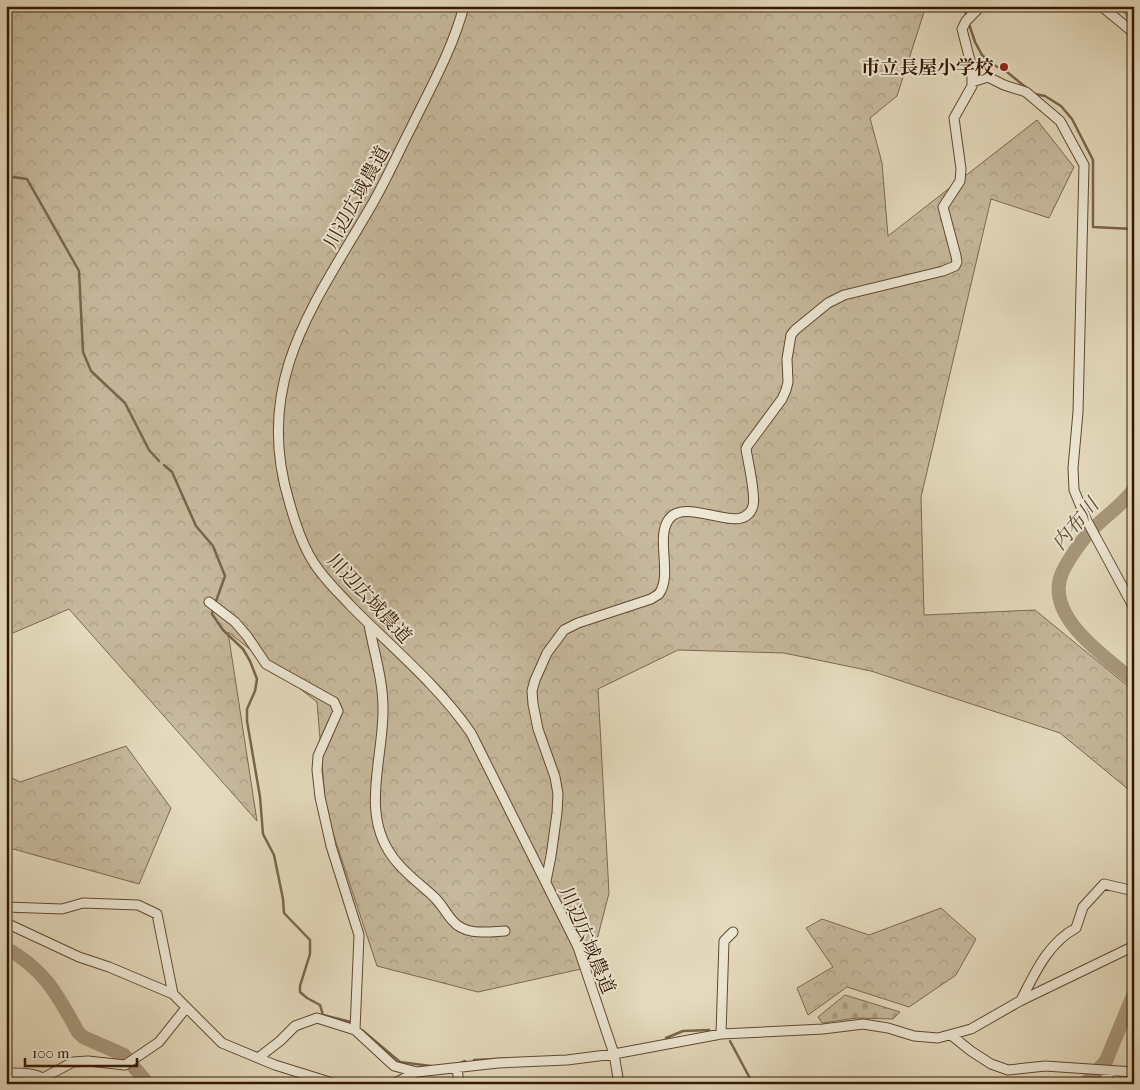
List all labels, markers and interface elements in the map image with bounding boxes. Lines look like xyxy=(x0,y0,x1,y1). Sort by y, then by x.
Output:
place label: 市立長屋小学校 xyxy=(861,57,994,79)
marker: 市立長屋小学校 xyxy=(998,61,1010,73)
street label: 川辺広域農道 xyxy=(320,142,394,253)
water label: 内布川 xyxy=(1047,492,1105,555)
street label: 川辺広域農道 xyxy=(322,549,416,648)
street label: 川辺広域農道 xyxy=(555,884,619,997)
scale bar xyxy=(25,1035,138,1067)
text: 100 m xyxy=(32,1044,70,1062)

